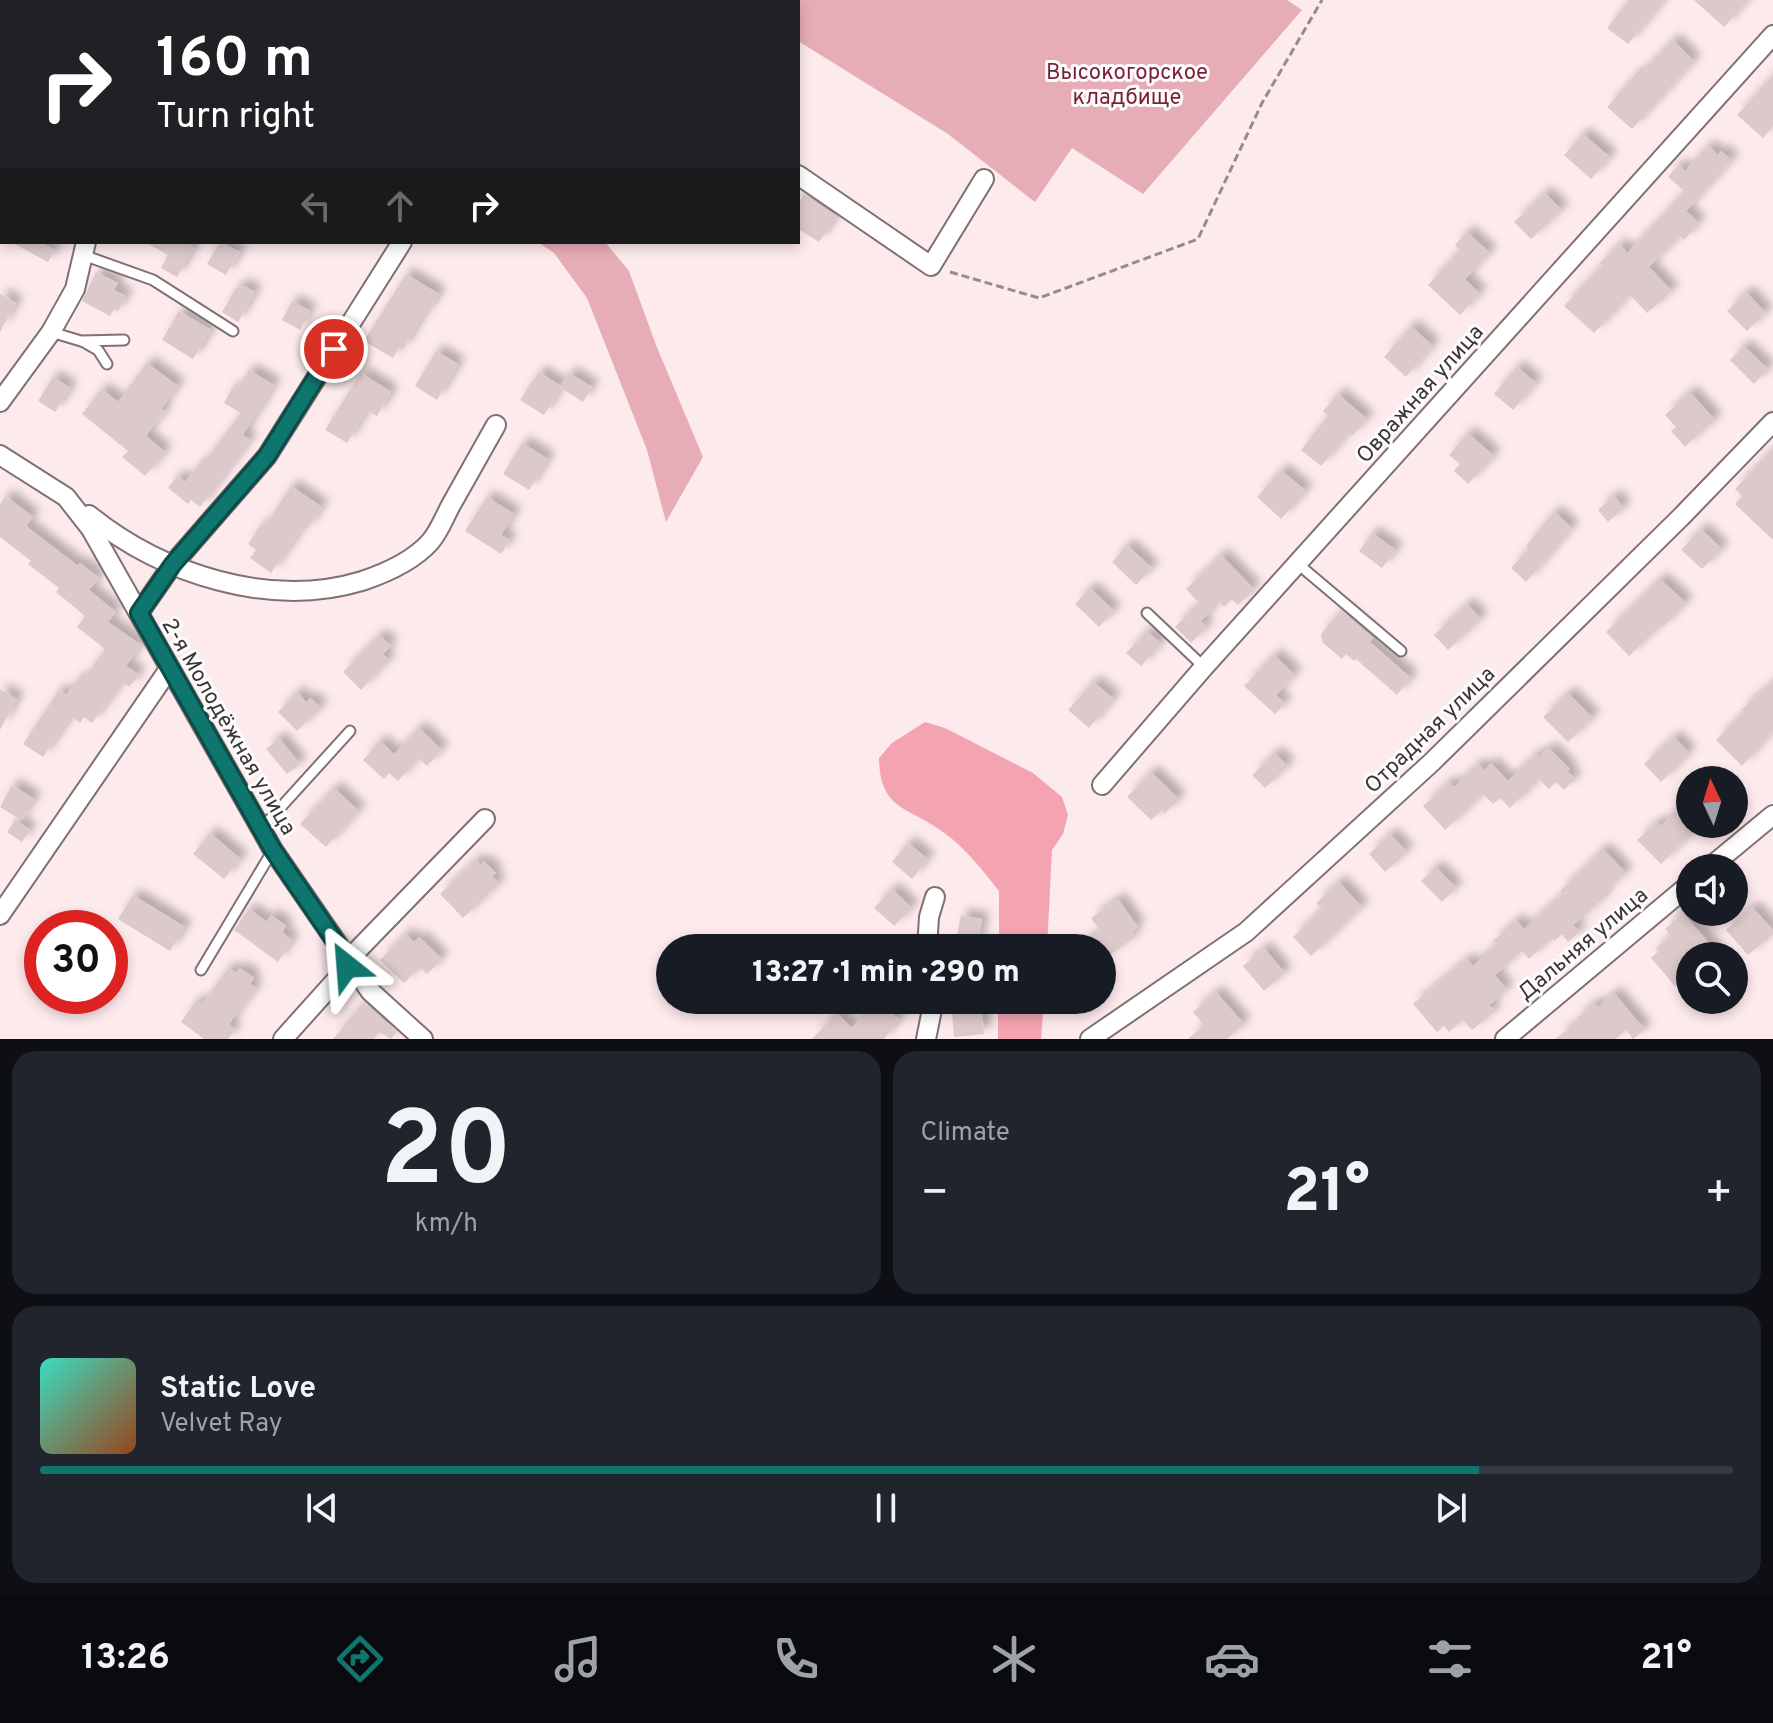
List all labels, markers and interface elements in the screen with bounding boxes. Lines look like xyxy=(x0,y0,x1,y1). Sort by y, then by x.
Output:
text: 160 m xyxy=(156,26,313,96)
icon: right xyxy=(24,32,128,136)
park label: Высокогорское кладбище xyxy=(1046,60,1208,112)
text: Turn right xyxy=(156,95,315,141)
icon: left xyxy=(294,184,338,228)
icon: ahead xyxy=(378,184,422,228)
icon: right xyxy=(462,184,506,228)
pin xyxy=(300,315,368,383)
street label: Овражная улица xyxy=(1352,320,1490,470)
icon: arrive xyxy=(312,327,356,371)
street label: 2-я Молодёжная улица xyxy=(155,614,301,841)
street label: Отрадная улица xyxy=(1360,662,1502,800)
north arrow xyxy=(1676,766,1748,838)
map controls xyxy=(1676,766,1748,1014)
button: sound xyxy=(1676,854,1748,926)
street label: Дальняя улица xyxy=(1513,883,1654,1007)
speed limit sign: 30 xyxy=(24,910,128,1014)
position arrow xyxy=(305,924,389,1008)
button: search xyxy=(1676,942,1748,1014)
text: 13:27 · 1 min · 290 m xyxy=(752,955,1020,992)
text: 20 xyxy=(380,1090,512,1222)
text: Climate xyxy=(921,1117,1010,1150)
text: 21° xyxy=(1284,1157,1370,1233)
text: − xyxy=(921,1167,949,1223)
text: + xyxy=(1705,1167,1733,1223)
text: km/h xyxy=(415,1208,478,1241)
text: Static Love xyxy=(160,1371,316,1408)
text: Velvet Ray xyxy=(160,1408,283,1441)
icon: previous xyxy=(300,1486,344,1530)
icon: pause xyxy=(864,1486,908,1530)
icon: next xyxy=(1429,1486,1473,1530)
icon: directions xyxy=(332,1631,388,1687)
icon: music xyxy=(550,1631,606,1687)
icon: phone xyxy=(768,1631,824,1687)
icon: climate xyxy=(986,1631,1042,1687)
icon: car xyxy=(1204,1631,1260,1687)
icon: filters xyxy=(1422,1631,1478,1687)
text: 13:26 xyxy=(81,1636,170,1682)
text: 21° xyxy=(1640,1636,1692,1682)

